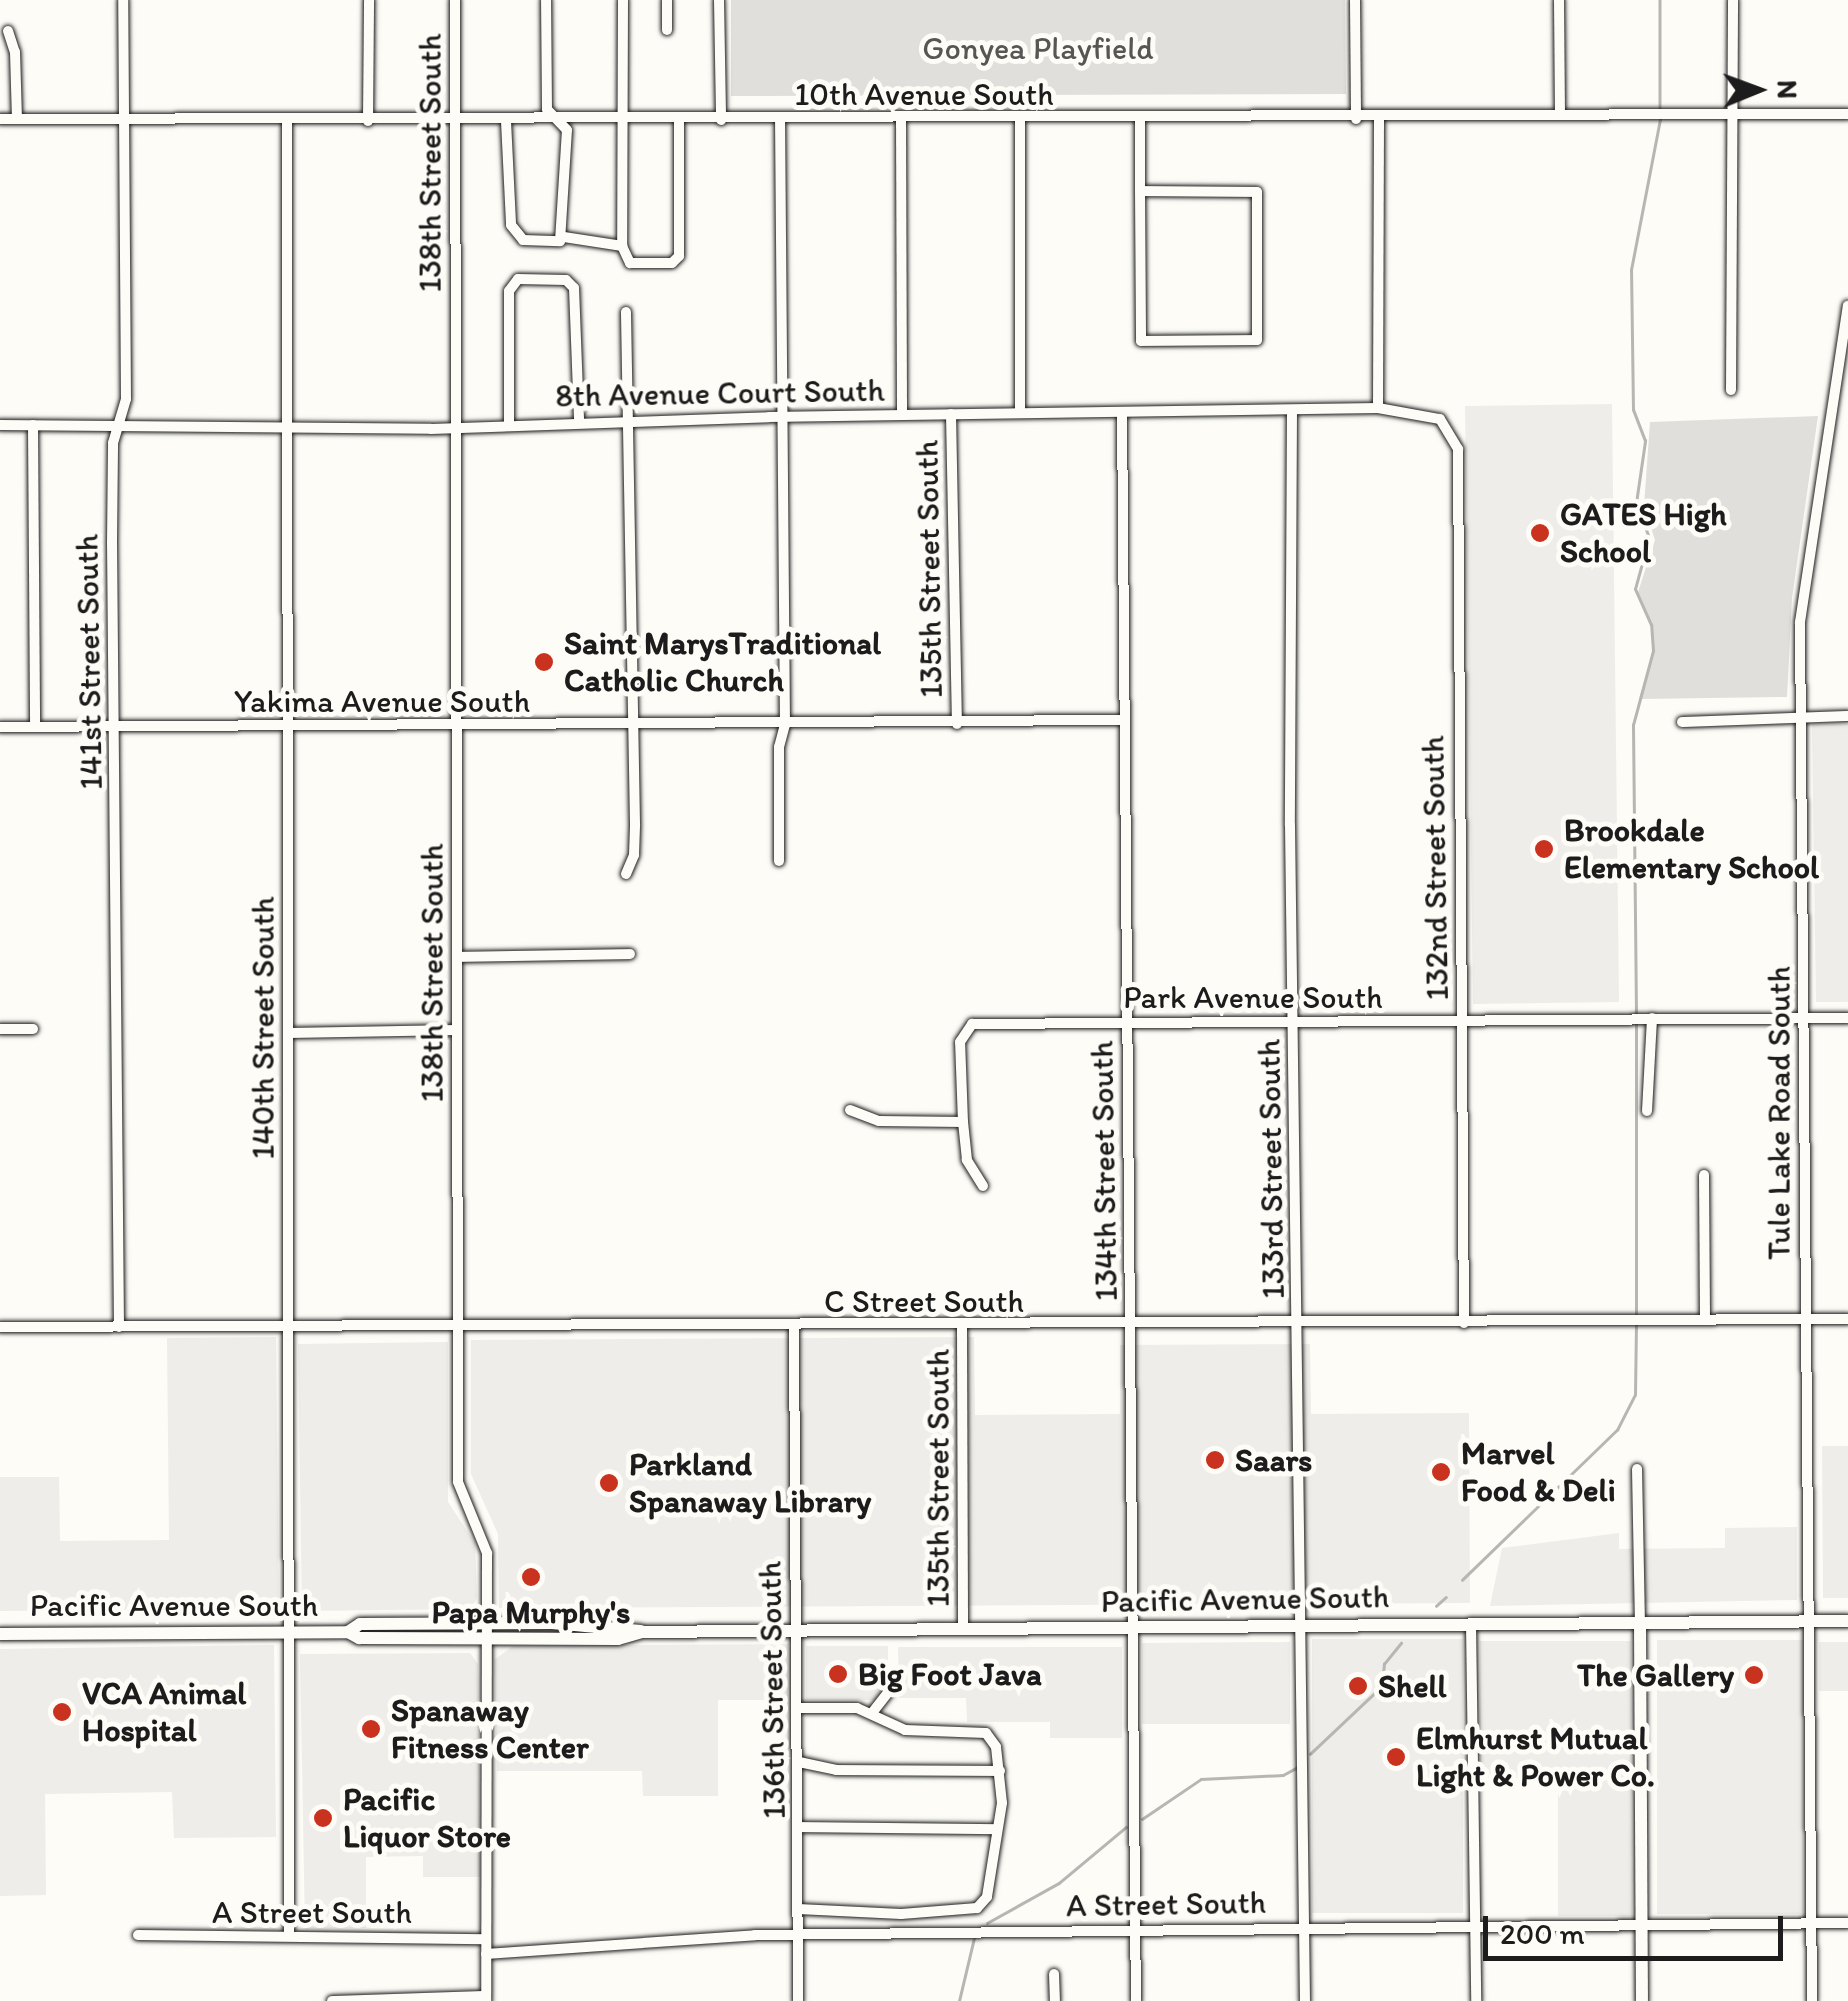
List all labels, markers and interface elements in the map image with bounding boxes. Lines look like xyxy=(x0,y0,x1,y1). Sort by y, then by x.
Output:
park label: Gonyea Playfield xyxy=(922,29,1154,67)
street label: 138th Street South xyxy=(411,34,449,292)
north arrow xyxy=(1708,40,1808,140)
street label: 10th Avenue South xyxy=(795,75,1053,113)
text: N xyxy=(1771,80,1805,99)
street label: 8th Avenue Court South xyxy=(556,371,884,415)
street label: 135th Street South xyxy=(908,440,950,698)
place label: GATES High School xyxy=(1560,496,1727,571)
marker: GATES High School xyxy=(1529,522,1551,544)
street label: 141st Street South xyxy=(68,535,110,789)
place label: Saint MarysTraditional Catholic Church xyxy=(564,625,880,700)
marker: Saint MarysTraditional Catholic Church xyxy=(533,651,555,673)
street label: Yakima Avenue South xyxy=(235,682,529,720)
street label: 132nd Street South xyxy=(1414,736,1456,1000)
place label: Brookdale Elementary School xyxy=(1564,812,1819,887)
marker: Brookdale Elementary School xyxy=(1533,838,1555,860)
street label: 138th Street South xyxy=(413,844,451,1102)
street label: 140th Street South xyxy=(244,897,282,1159)
street label: Tule Lake Road South xyxy=(1760,967,1798,1259)
street label: Park Avenue South xyxy=(1124,978,1382,1016)
street label: 133rd Street South xyxy=(1250,1039,1292,1299)
street label: 134th Street South xyxy=(1083,1041,1125,1301)
street label: C Street South xyxy=(824,1282,1024,1320)
street label: 135th Street South xyxy=(919,1350,957,1606)
place label: Marvel Food & Deli xyxy=(1461,1435,1615,1510)
place label: Saars xyxy=(1235,1441,1312,1479)
place label: Parkland Spanaway Library xyxy=(629,1446,871,1521)
marker: Saars xyxy=(1204,1449,1226,1471)
marker: Marvel Food & Deli xyxy=(1430,1461,1452,1483)
marker: Parkland Spanaway Library xyxy=(598,1472,620,1494)
street label: 136th Street South xyxy=(751,1561,793,1819)
marker: Papa Murphy's xyxy=(520,1566,542,1588)
street label: Pacific Avenue South xyxy=(1101,1577,1389,1621)
street label: Pacific Avenue South xyxy=(31,1586,317,1624)
place label: Papa Murphy's xyxy=(432,1593,630,1631)
place label: Big Foot Java xyxy=(858,1655,1040,1693)
place label: The Gallery xyxy=(1577,1656,1734,1694)
marker: Big Foot Java xyxy=(827,1663,849,1685)
marker: The Gallery xyxy=(1743,1664,1765,1686)
place label: Shell xyxy=(1378,1667,1447,1705)
place label: VCA Animal Hospital xyxy=(82,1675,246,1750)
marker: Shell xyxy=(1347,1675,1369,1697)
place label: Spanaway Fitness Center xyxy=(391,1692,590,1767)
marker: VCA Animal Hospital xyxy=(51,1701,73,1723)
marker: Spanaway Fitness Center xyxy=(360,1718,382,1740)
place label: Elmhurst Mutual Light & Power Co. xyxy=(1416,1720,1655,1795)
marker: Elmhurst Mutual Light & Power Co. xyxy=(1385,1746,1407,1768)
place label: Pacific Liquor Store xyxy=(343,1781,510,1856)
marker: Pacific Liquor Store xyxy=(312,1807,334,1829)
street label: A Street South xyxy=(1066,1883,1266,1925)
street label: A Street South xyxy=(212,1893,412,1931)
scale bar xyxy=(1488,1896,1788,1958)
text: 200 m xyxy=(1500,1915,1585,1952)

